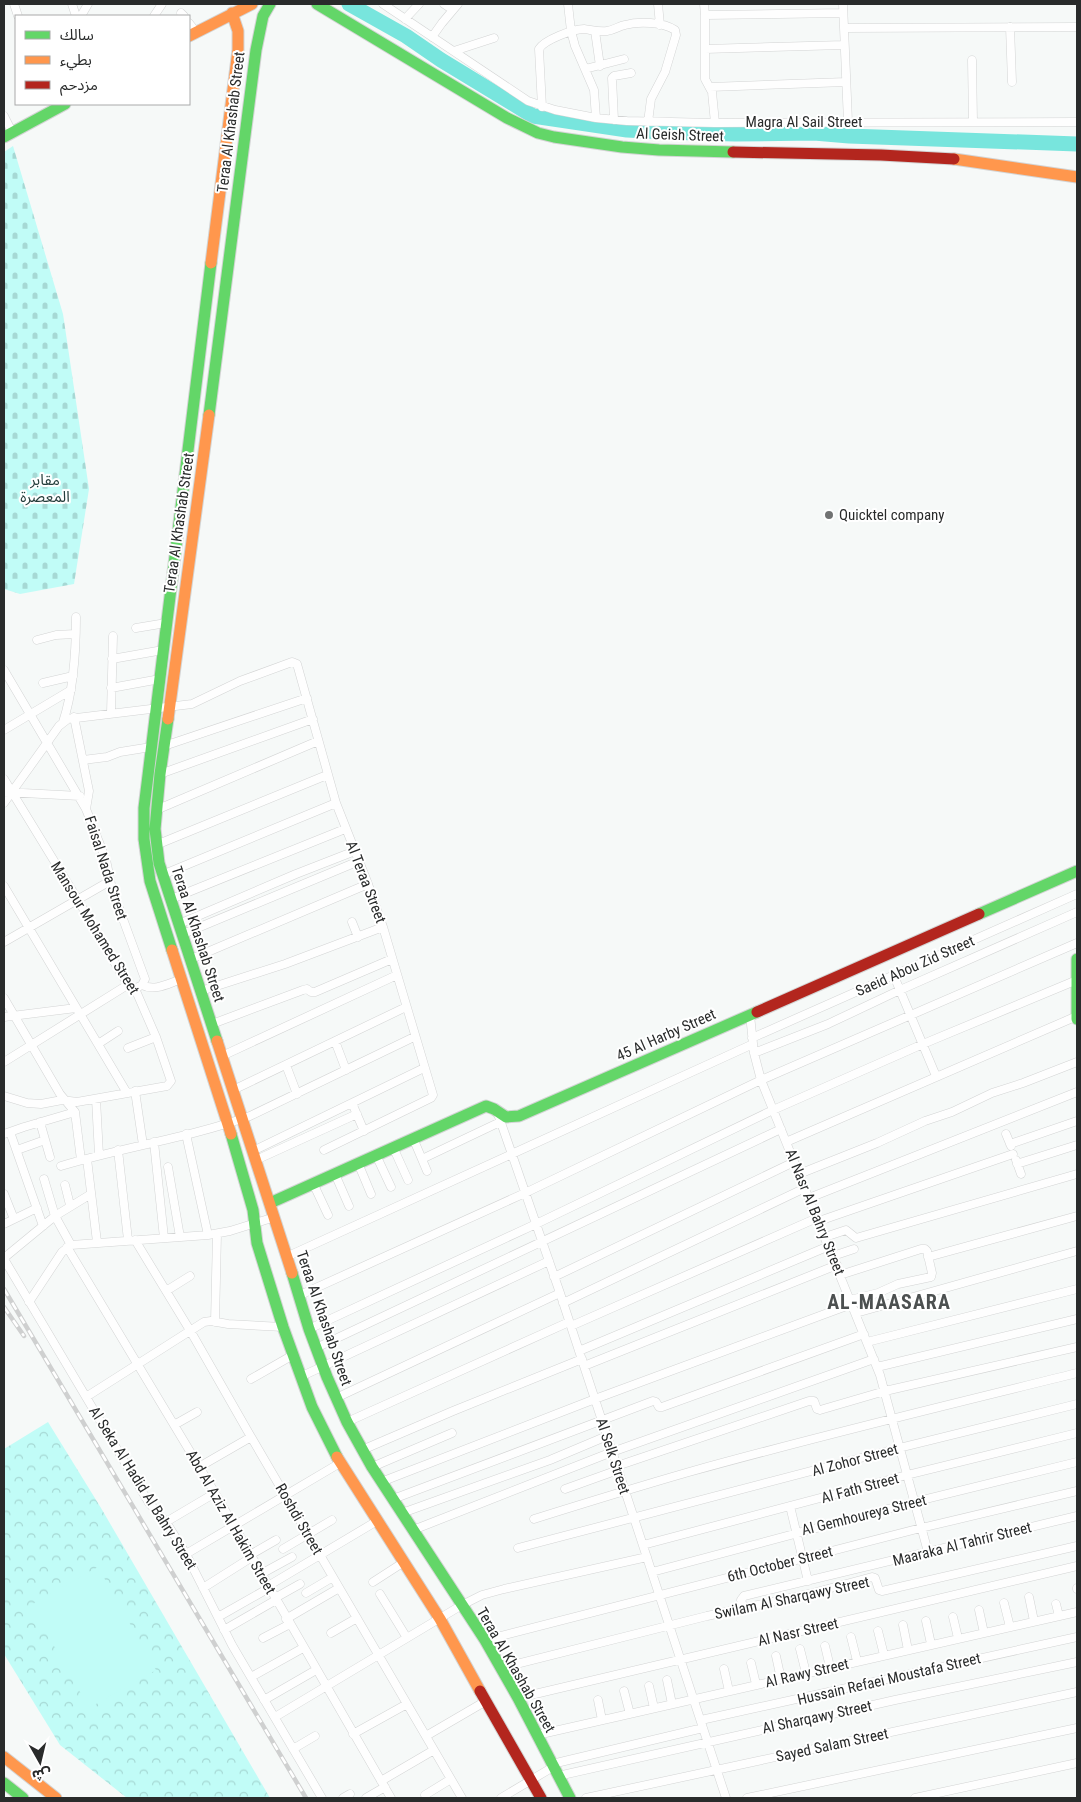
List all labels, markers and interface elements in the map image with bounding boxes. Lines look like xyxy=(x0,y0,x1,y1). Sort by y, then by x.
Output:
legend xyxy=(15,15,190,105)
text: سالك xyxy=(60,26,94,44)
text: بطيء xyxy=(60,51,92,71)
street label: Teraa Al Khashab Street xyxy=(213,51,249,193)
text: مزدحم xyxy=(60,76,98,96)
street label: Magra Al Sail Street xyxy=(746,113,862,131)
street label: Al Geish Street xyxy=(636,124,724,146)
street label: Teraa Al Khashab Street xyxy=(160,452,198,594)
park label: مقابر المعصرة xyxy=(20,471,70,506)
place label: Quicktel company xyxy=(839,506,945,524)
marker: Quicktel company xyxy=(823,509,835,521)
street label: Faisal Nada Street xyxy=(81,814,131,922)
street label: Al Teraa Street xyxy=(342,838,390,926)
street label: Mansour Mohamed Street xyxy=(47,858,143,998)
street label: Teraa Al Khashab Street xyxy=(168,864,228,1004)
street label: Saeid Abou Zid Street xyxy=(853,932,977,1000)
street label: 45 Al Harby Street xyxy=(613,1005,719,1065)
street label: Al Nasr Al Bahry Street xyxy=(781,1146,849,1278)
street label: Teraa Al Khashab Street xyxy=(292,1248,356,1388)
district label: AL-MAASARA xyxy=(827,1290,951,1314)
street label: Al Seka Al Hadid Al Bahry Street xyxy=(85,1403,201,1573)
street label: Al Selk Street xyxy=(592,1416,634,1496)
street label: Al Zohor Street xyxy=(810,1440,900,1480)
street label: Abd Al Aziz Al Hakim Street xyxy=(182,1447,280,1597)
street label: Al Fath Street xyxy=(819,1469,901,1507)
street label: Roshdi Street xyxy=(271,1480,327,1558)
street label: Al Gemhoureya Street xyxy=(800,1491,928,1539)
street label: Maaraka Al Tahrir Street xyxy=(891,1518,1033,1570)
street label: 6th October Street xyxy=(725,1542,835,1586)
street label: Swilam Al Sharqawy Street xyxy=(713,1573,871,1623)
street label: Teraa Al Khashab Street xyxy=(473,1604,559,1736)
street label: Al Nasr Street xyxy=(756,1614,840,1650)
street label: Hussain Refaei Moustafa Street xyxy=(796,1649,982,1709)
street label: Al Rawy Street xyxy=(763,1655,851,1691)
street label: Al Sharqawy Street xyxy=(761,1697,873,1737)
street label: Sayed Salam Street xyxy=(774,1724,890,1766)
north arrow xyxy=(15,1737,65,1787)
text: ش xyxy=(31,1766,52,1784)

